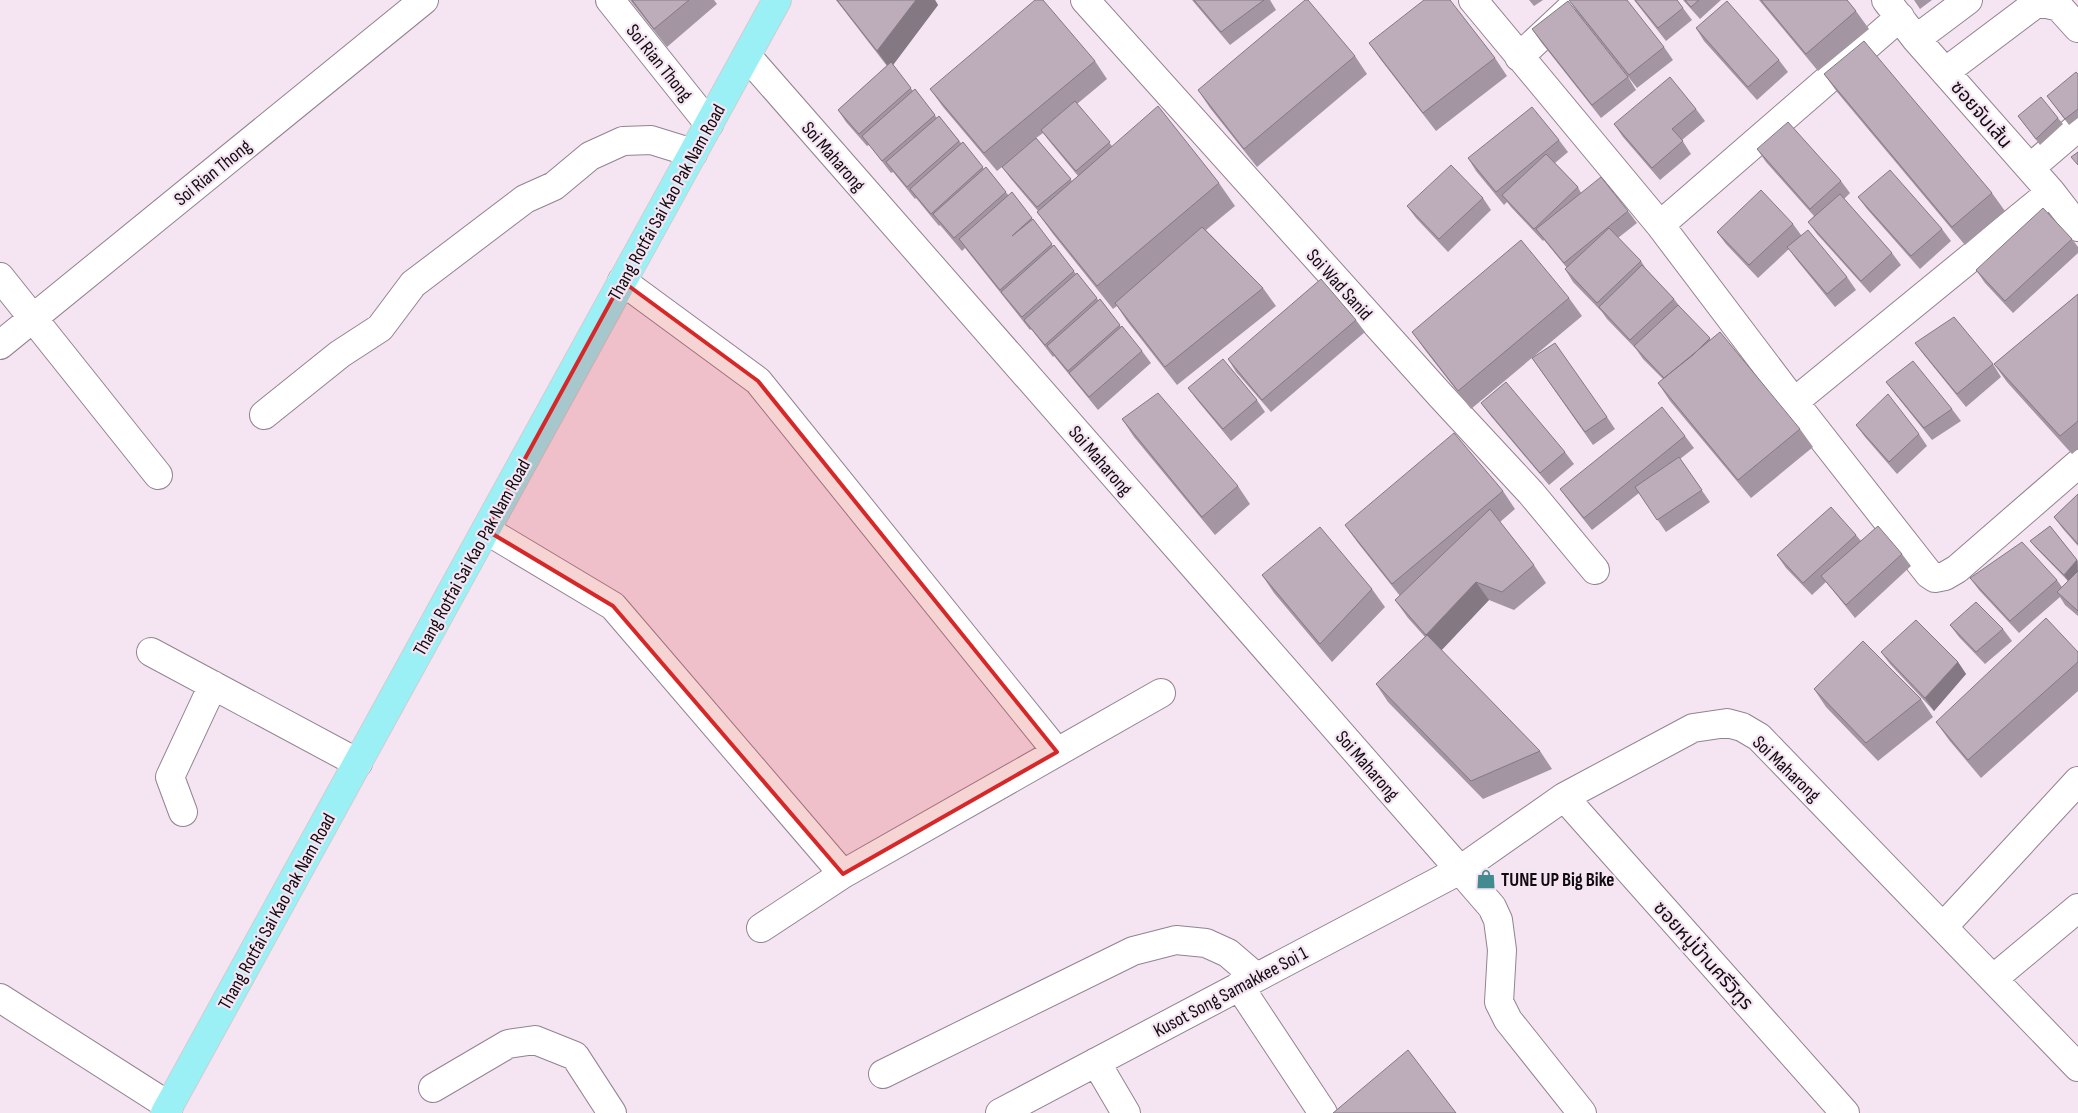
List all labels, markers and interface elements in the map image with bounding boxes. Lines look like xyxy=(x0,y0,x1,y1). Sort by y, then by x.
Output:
street label: Soi Rian Thong xyxy=(621,20,697,106)
street label: ซอยจับเส้น xyxy=(1945,76,2017,154)
street label: Thang Rotfai Sai Kao Pak Nam Road xyxy=(604,100,731,305)
street label: Soi Maharong xyxy=(796,117,870,197)
street label: Soi Rian Thong xyxy=(170,135,256,211)
street label: Soi Wad Sanid xyxy=(1301,245,1377,325)
street label: Soi Maharong xyxy=(1063,421,1137,501)
street label: Thang Rotfai Sai Kao Pak Nam Road xyxy=(409,455,536,660)
street label: Soi Maharong xyxy=(1330,726,1404,806)
street label: Soi Maharong xyxy=(1747,731,1825,807)
street label: Thang Rotfai Sai Kao Pak Nam Road xyxy=(214,809,341,1014)
shop icon: TUNE UP Big Bike xyxy=(1475,868,1497,890)
place label: TUNE UP Big Bike xyxy=(1501,869,1614,892)
street label: ซอยหมู่บ้านศรีวิฑูร xyxy=(1648,896,1758,1015)
street label: Kusot Song Samakkee Soi 1 xyxy=(1150,942,1312,1043)

